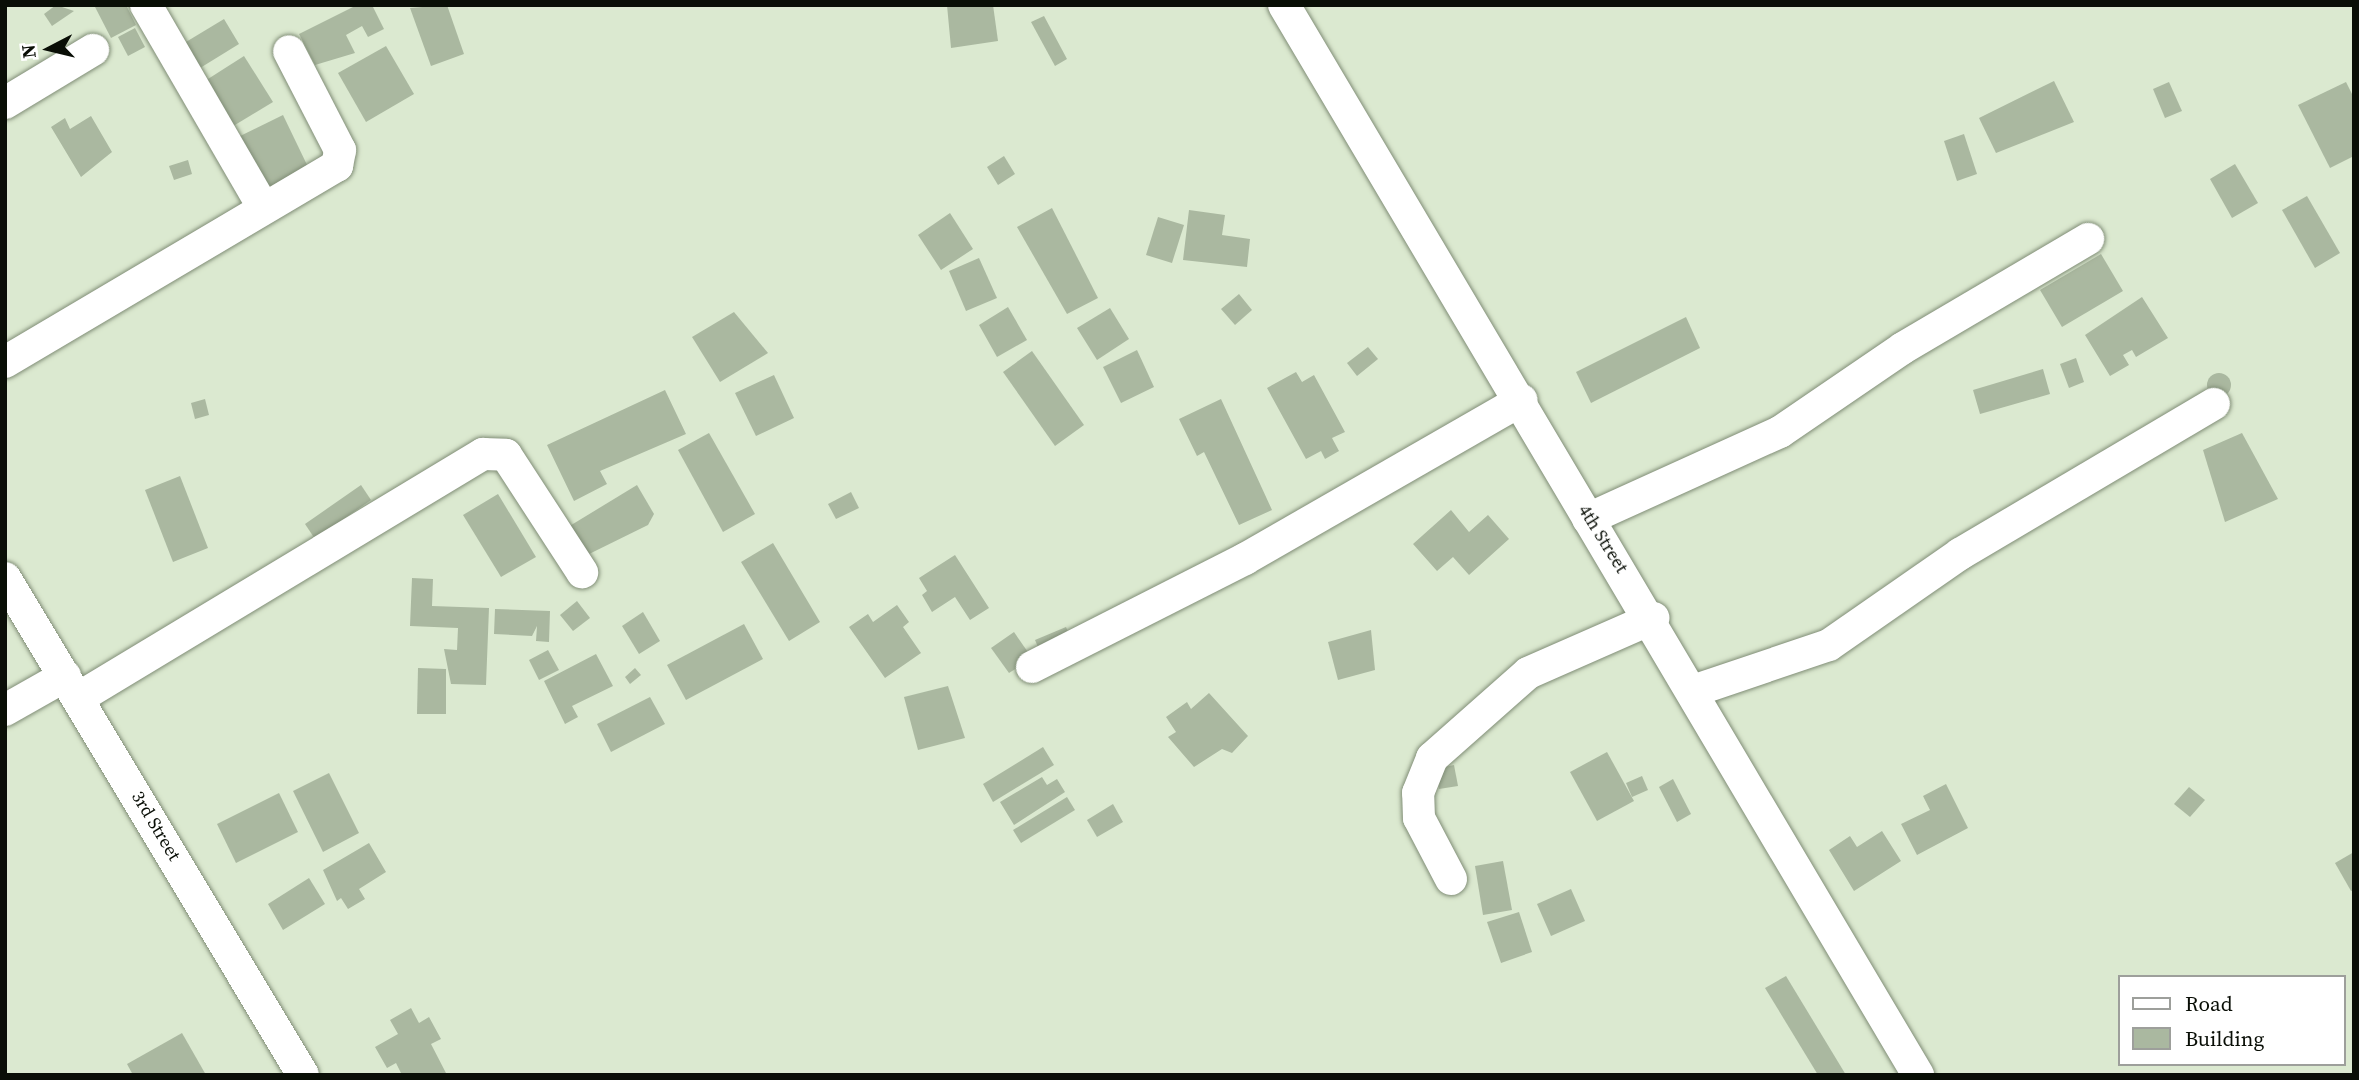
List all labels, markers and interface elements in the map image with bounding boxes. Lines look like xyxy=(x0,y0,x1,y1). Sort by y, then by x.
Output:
north arrow xyxy=(14,14,84,84)
text: N xyxy=(14,43,42,60)
street label: 4th Street xyxy=(1574,501,1632,577)
street label: 3rd Street xyxy=(127,787,185,865)
legend xyxy=(2118,975,2345,1066)
text: Road xyxy=(2185,989,2233,1018)
text: Building xyxy=(2185,1024,2264,1053)

